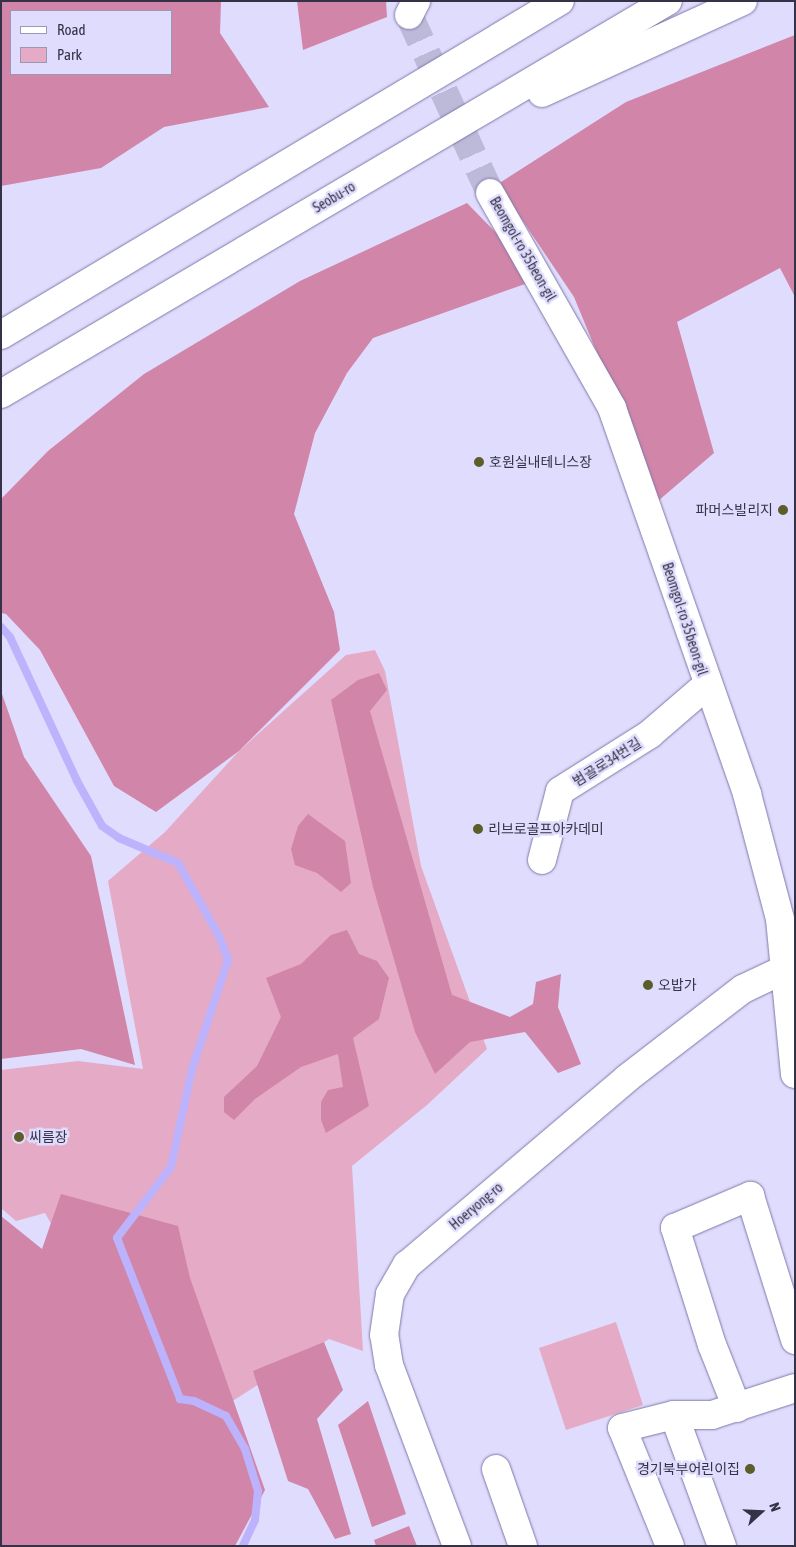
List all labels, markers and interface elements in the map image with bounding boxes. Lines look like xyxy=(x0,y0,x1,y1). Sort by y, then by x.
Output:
legend xyxy=(10,10,172,75)
text: Road xyxy=(57,21,86,38)
text: Park xyxy=(57,46,82,63)
street label: Seobu-ro xyxy=(310,178,358,216)
street label: Beomgol-ro 35beon-gil xyxy=(486,194,560,304)
place label: 호원실내테니스장 xyxy=(489,454,592,470)
marker: 호원실내테니스장 xyxy=(473,456,485,468)
place label: 파머스빌리지 xyxy=(696,502,773,518)
marker: 파머스빌리지 xyxy=(777,504,789,516)
street label: Beomgol-ro 35beon-gil xyxy=(659,560,711,678)
street label: 범골로34번길 xyxy=(570,734,644,790)
place label: 리브로골프아카데미 xyxy=(488,821,604,837)
marker: 리브로골프아카데미 xyxy=(472,823,484,835)
place label: 오밥가 xyxy=(658,977,697,993)
marker: 오밥가 xyxy=(642,979,654,991)
place label: 씨름장 xyxy=(29,1129,68,1145)
marker: 씨름장 xyxy=(13,1131,25,1143)
street label: Hoeryong-ro xyxy=(446,1179,506,1233)
place label: 경기북부어린이집 xyxy=(637,1461,740,1477)
marker: 경기북부어린이집 xyxy=(744,1463,756,1475)
north arrow xyxy=(736,1487,786,1537)
text: N xyxy=(766,1500,784,1513)

